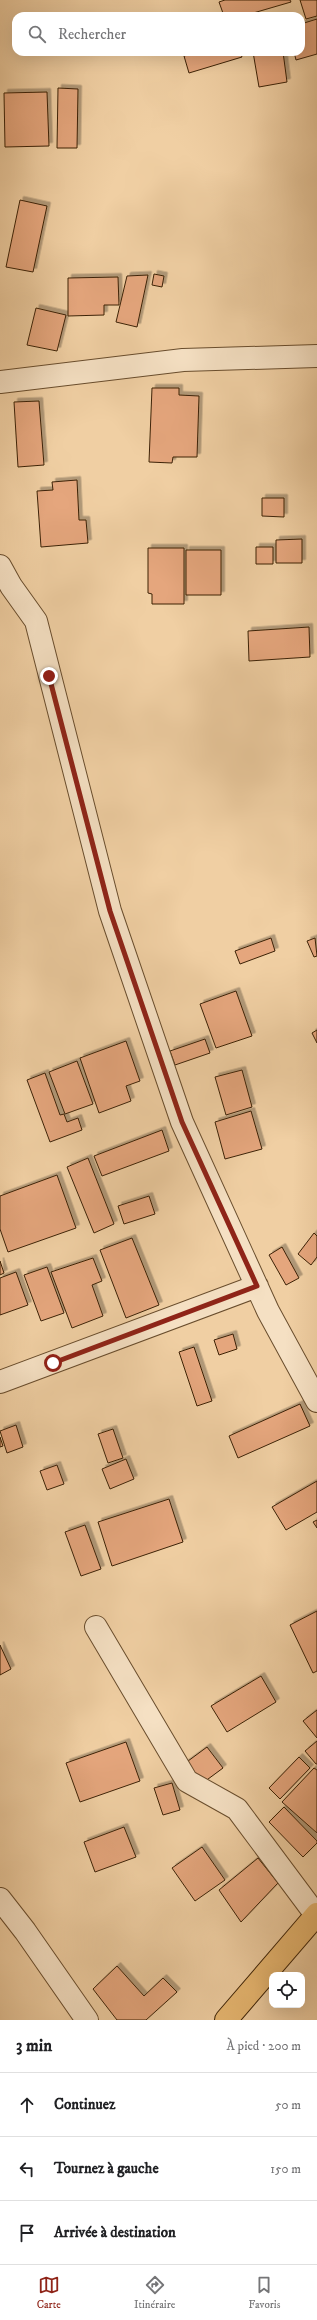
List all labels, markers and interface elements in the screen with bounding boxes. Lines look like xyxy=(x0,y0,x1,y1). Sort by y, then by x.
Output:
search box xyxy=(12,12,305,56)
icon: search xyxy=(26,23,48,45)
text: Rechercher xyxy=(58,25,126,44)
route end xyxy=(40,667,58,685)
route start xyxy=(44,1354,62,1372)
map controls xyxy=(269,1972,305,2008)
button: locate xyxy=(269,1972,305,2008)
text: 3 min xyxy=(16,2035,52,2057)
text: À pied · 200 m xyxy=(227,2038,301,2054)
icon: ahead xyxy=(16,2094,38,2116)
text: Continuez xyxy=(54,2095,115,2114)
text: 50 m xyxy=(275,2097,301,2113)
icon: left xyxy=(16,2158,38,2180)
text: Tournez à gauche xyxy=(54,2159,159,2178)
text: 150 m xyxy=(270,2161,301,2177)
icon: arrive xyxy=(16,2222,38,2244)
text: Arrivée à destination xyxy=(54,2223,176,2242)
tab: Carte xyxy=(37,2274,61,2312)
tab: Itinéraire xyxy=(134,2274,175,2312)
tab: Favoris xyxy=(249,2274,280,2312)

